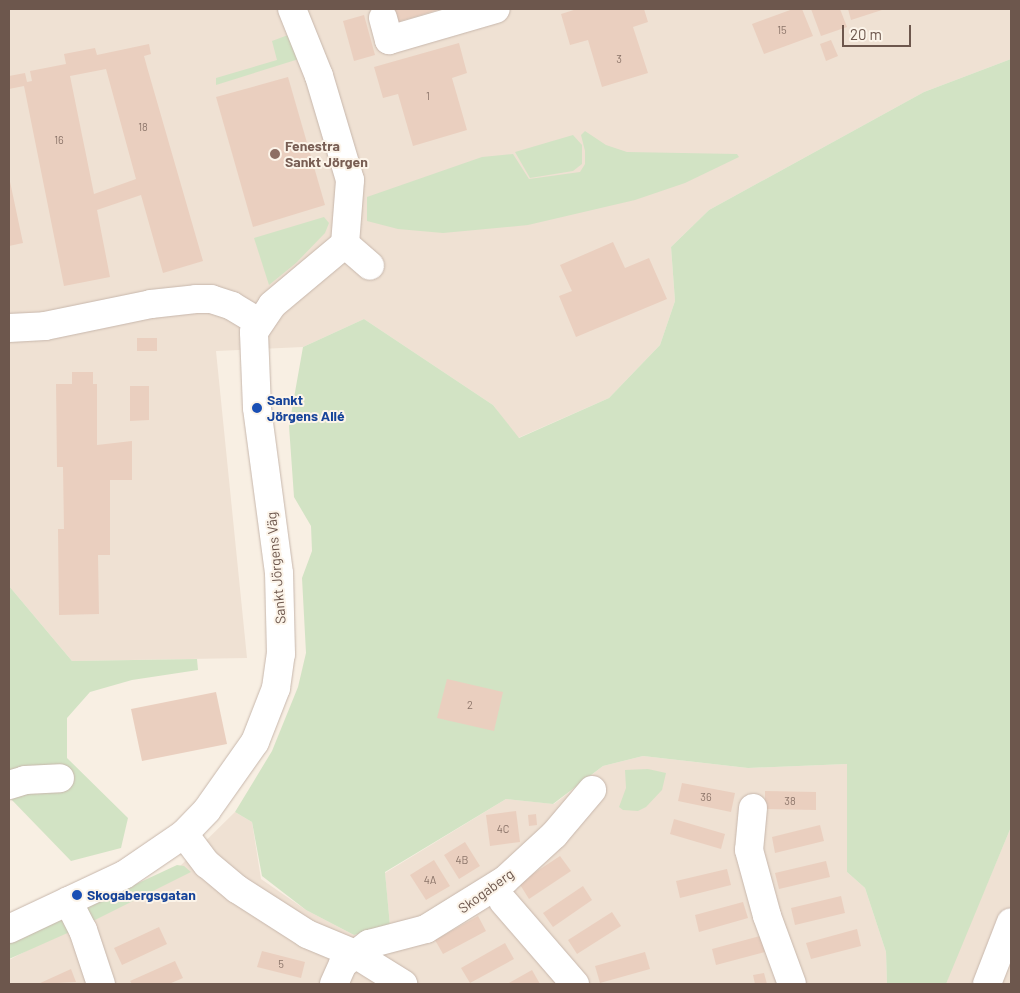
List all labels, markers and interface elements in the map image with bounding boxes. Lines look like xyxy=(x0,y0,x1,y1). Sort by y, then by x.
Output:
scale bar xyxy=(845,15,914,47)
house number: 15 xyxy=(777,23,787,37)
text: 20 m xyxy=(850,25,882,43)
house number: 3 xyxy=(616,52,622,66)
house number: 1 xyxy=(426,89,430,103)
house number: 18 xyxy=(138,120,148,134)
house number: 16 xyxy=(54,133,64,147)
place label: Fenestra Sankt Jörgen xyxy=(285,138,368,170)
marker: Fenestra Sankt Jörgen xyxy=(269,148,281,160)
place label: Sankt Jörgens Allé xyxy=(267,392,345,424)
marker: Sankt Jörgens Allé xyxy=(251,402,263,414)
street label: Sankt Jörgens Väg xyxy=(263,511,289,625)
house number: 2 xyxy=(467,698,473,712)
house number: 36 xyxy=(700,790,712,804)
house number: 38 xyxy=(784,794,796,808)
house number: 4C xyxy=(497,822,509,836)
house number: 4B xyxy=(456,853,468,867)
street label: Skogaberg xyxy=(455,865,517,917)
house number: 4A xyxy=(424,873,436,887)
place label: Skogabergsgatan xyxy=(87,887,196,903)
marker: Skogabergsgatan xyxy=(71,889,83,901)
house number: 5 xyxy=(278,957,284,971)

